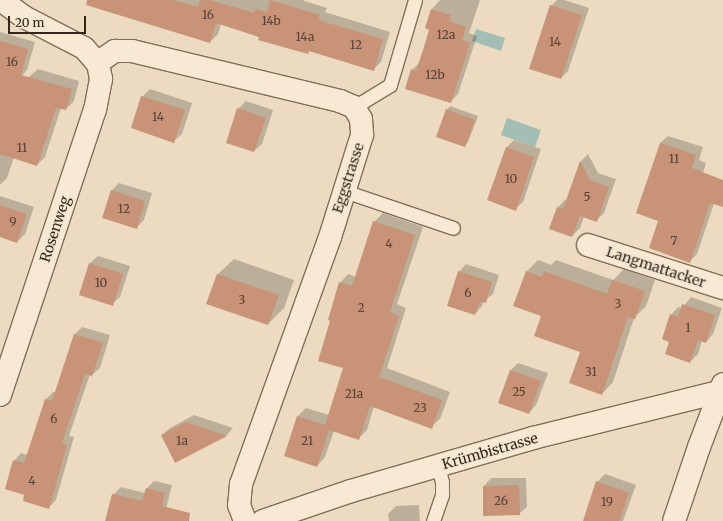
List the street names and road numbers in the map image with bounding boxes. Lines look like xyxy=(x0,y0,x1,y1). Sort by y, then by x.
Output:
street label: Eggstrasse xyxy=(329,141,367,215)
street label: Rosenweg xyxy=(36,194,74,264)
street label: Langmattacker xyxy=(604,243,708,291)
street label: Krümbistrasse xyxy=(440,429,540,473)

